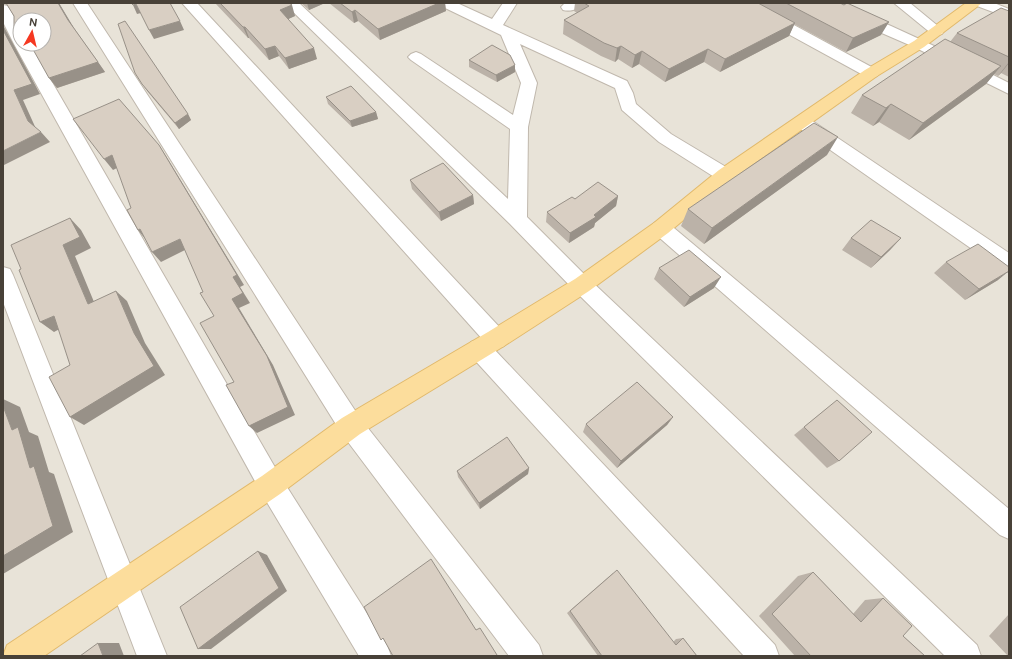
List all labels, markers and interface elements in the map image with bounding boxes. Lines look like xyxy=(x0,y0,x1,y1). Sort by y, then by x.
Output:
north arrow xyxy=(12,12,52,52)
text: N xyxy=(28,15,38,30)

